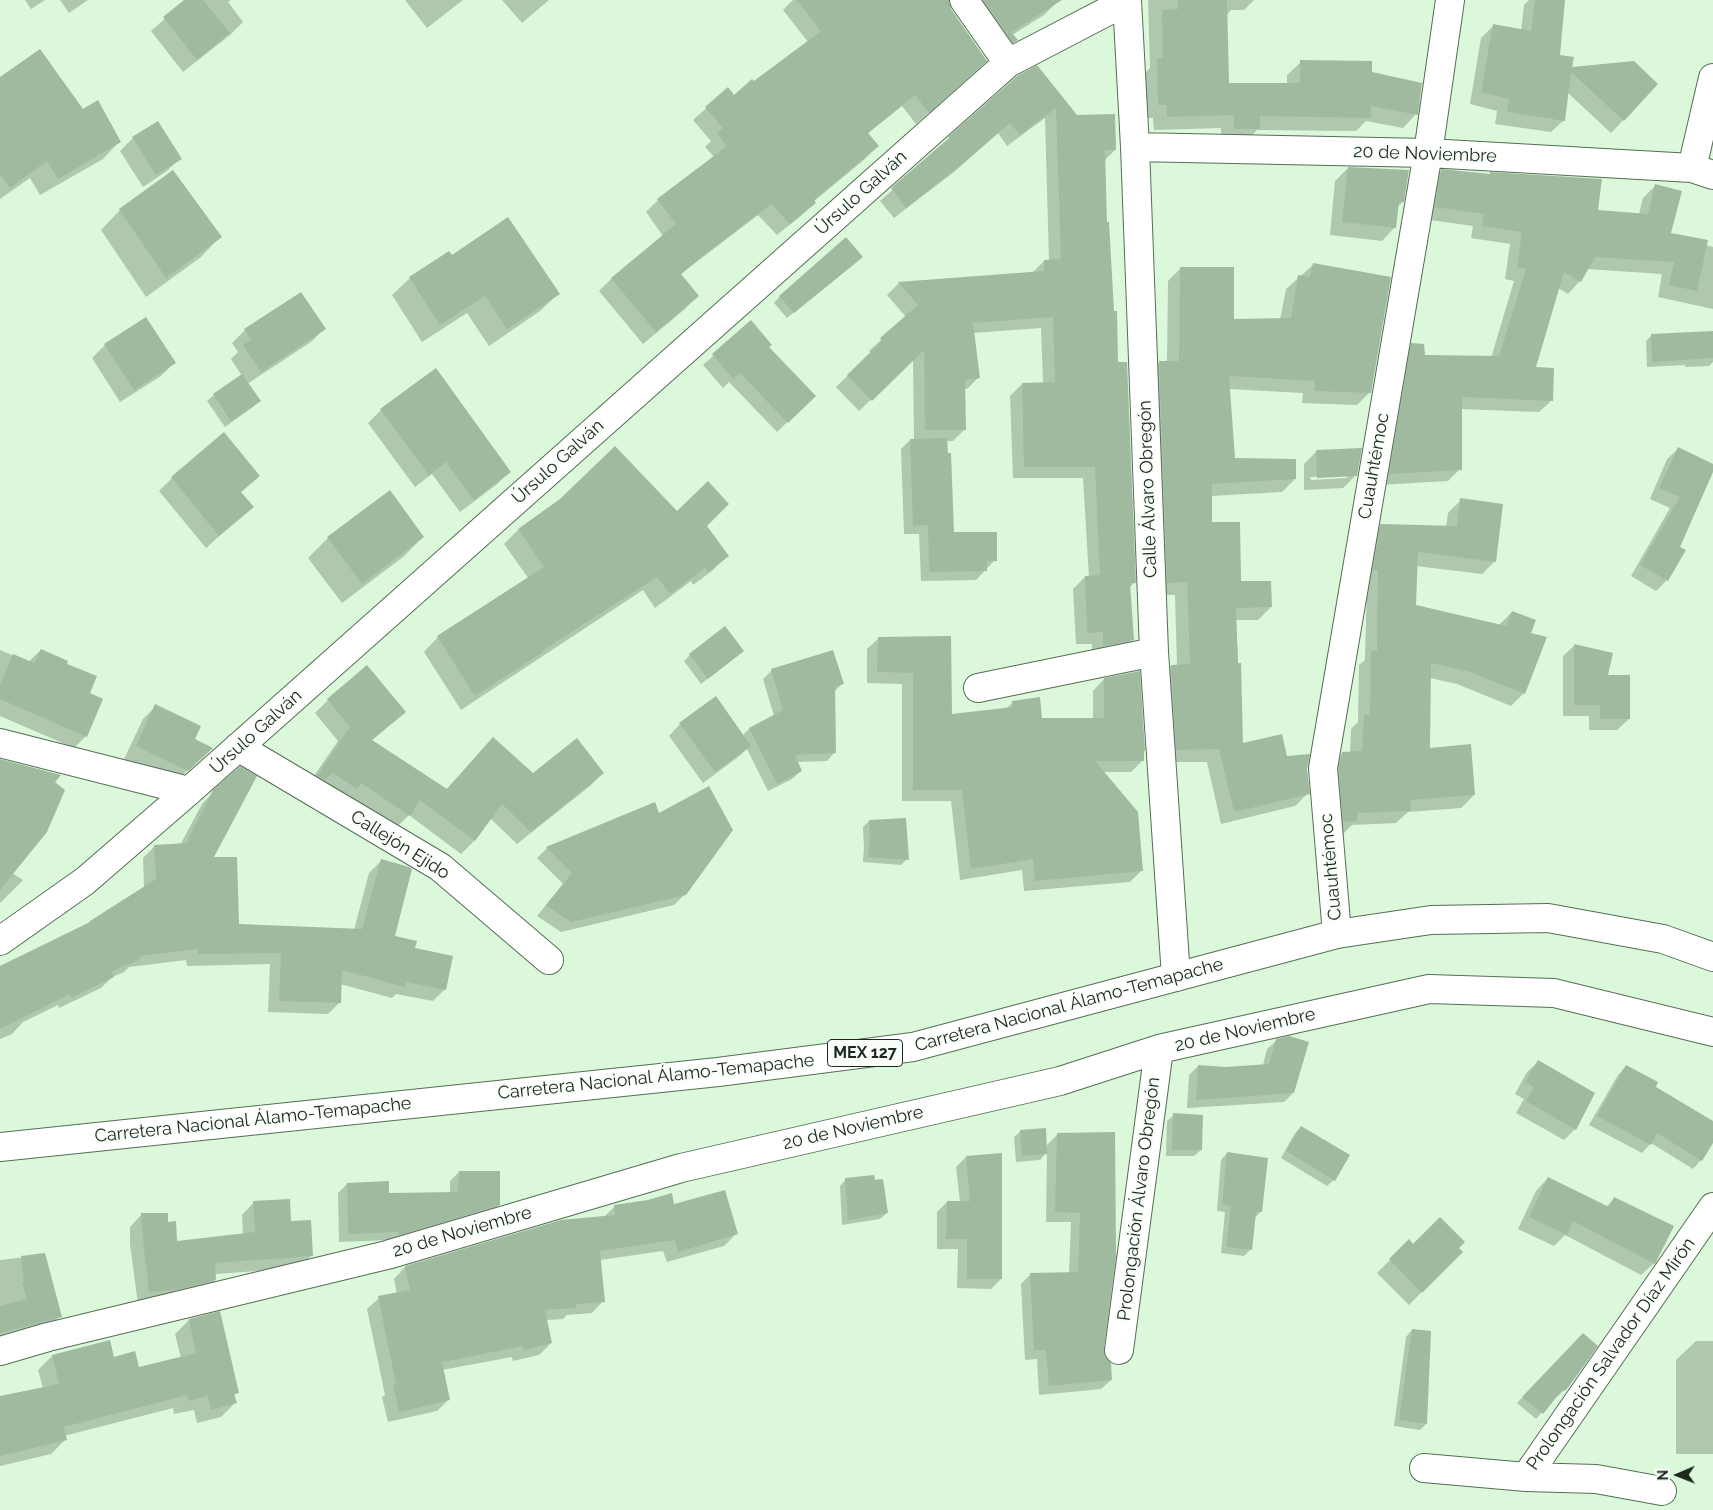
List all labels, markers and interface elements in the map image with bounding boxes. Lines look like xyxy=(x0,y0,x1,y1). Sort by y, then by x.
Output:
street label: 20 de Noviembre xyxy=(1353,141,1497,167)
street label: Úrsulo Galván xyxy=(811,146,911,240)
street label: Calle Álvaro Obregón xyxy=(1134,400,1162,578)
street label: Cuauhtémoc xyxy=(1354,411,1394,521)
street label: Úrsulo Galván xyxy=(508,415,608,509)
street label: Úrsulo Galván xyxy=(206,685,306,779)
street label: Callejón Ejido xyxy=(346,806,454,884)
street label: Cuauhtémoc xyxy=(1316,813,1346,921)
street label: Carretera Nacional Álamo-Temapache xyxy=(912,953,1226,1057)
street label: 20 de Noviembre xyxy=(1173,1003,1317,1057)
road number: MEX 127 xyxy=(828,1040,902,1066)
street label: Carretera Nacional Álamo-Temapache xyxy=(497,1050,815,1104)
street label: Prolongación Álvaro Obregón xyxy=(1113,1076,1165,1322)
street label: Carretera Nacional Álamo-Temapache xyxy=(94,1093,412,1147)
street label: 20 de Noviembre xyxy=(781,1101,925,1155)
street label: 20 de Noviembre xyxy=(390,1202,534,1262)
street label: Prolongación Salvador Díaz Mirón xyxy=(1522,1234,1700,1474)
north arrow xyxy=(1653,1450,1703,1500)
text: N xyxy=(1655,1470,1671,1481)

